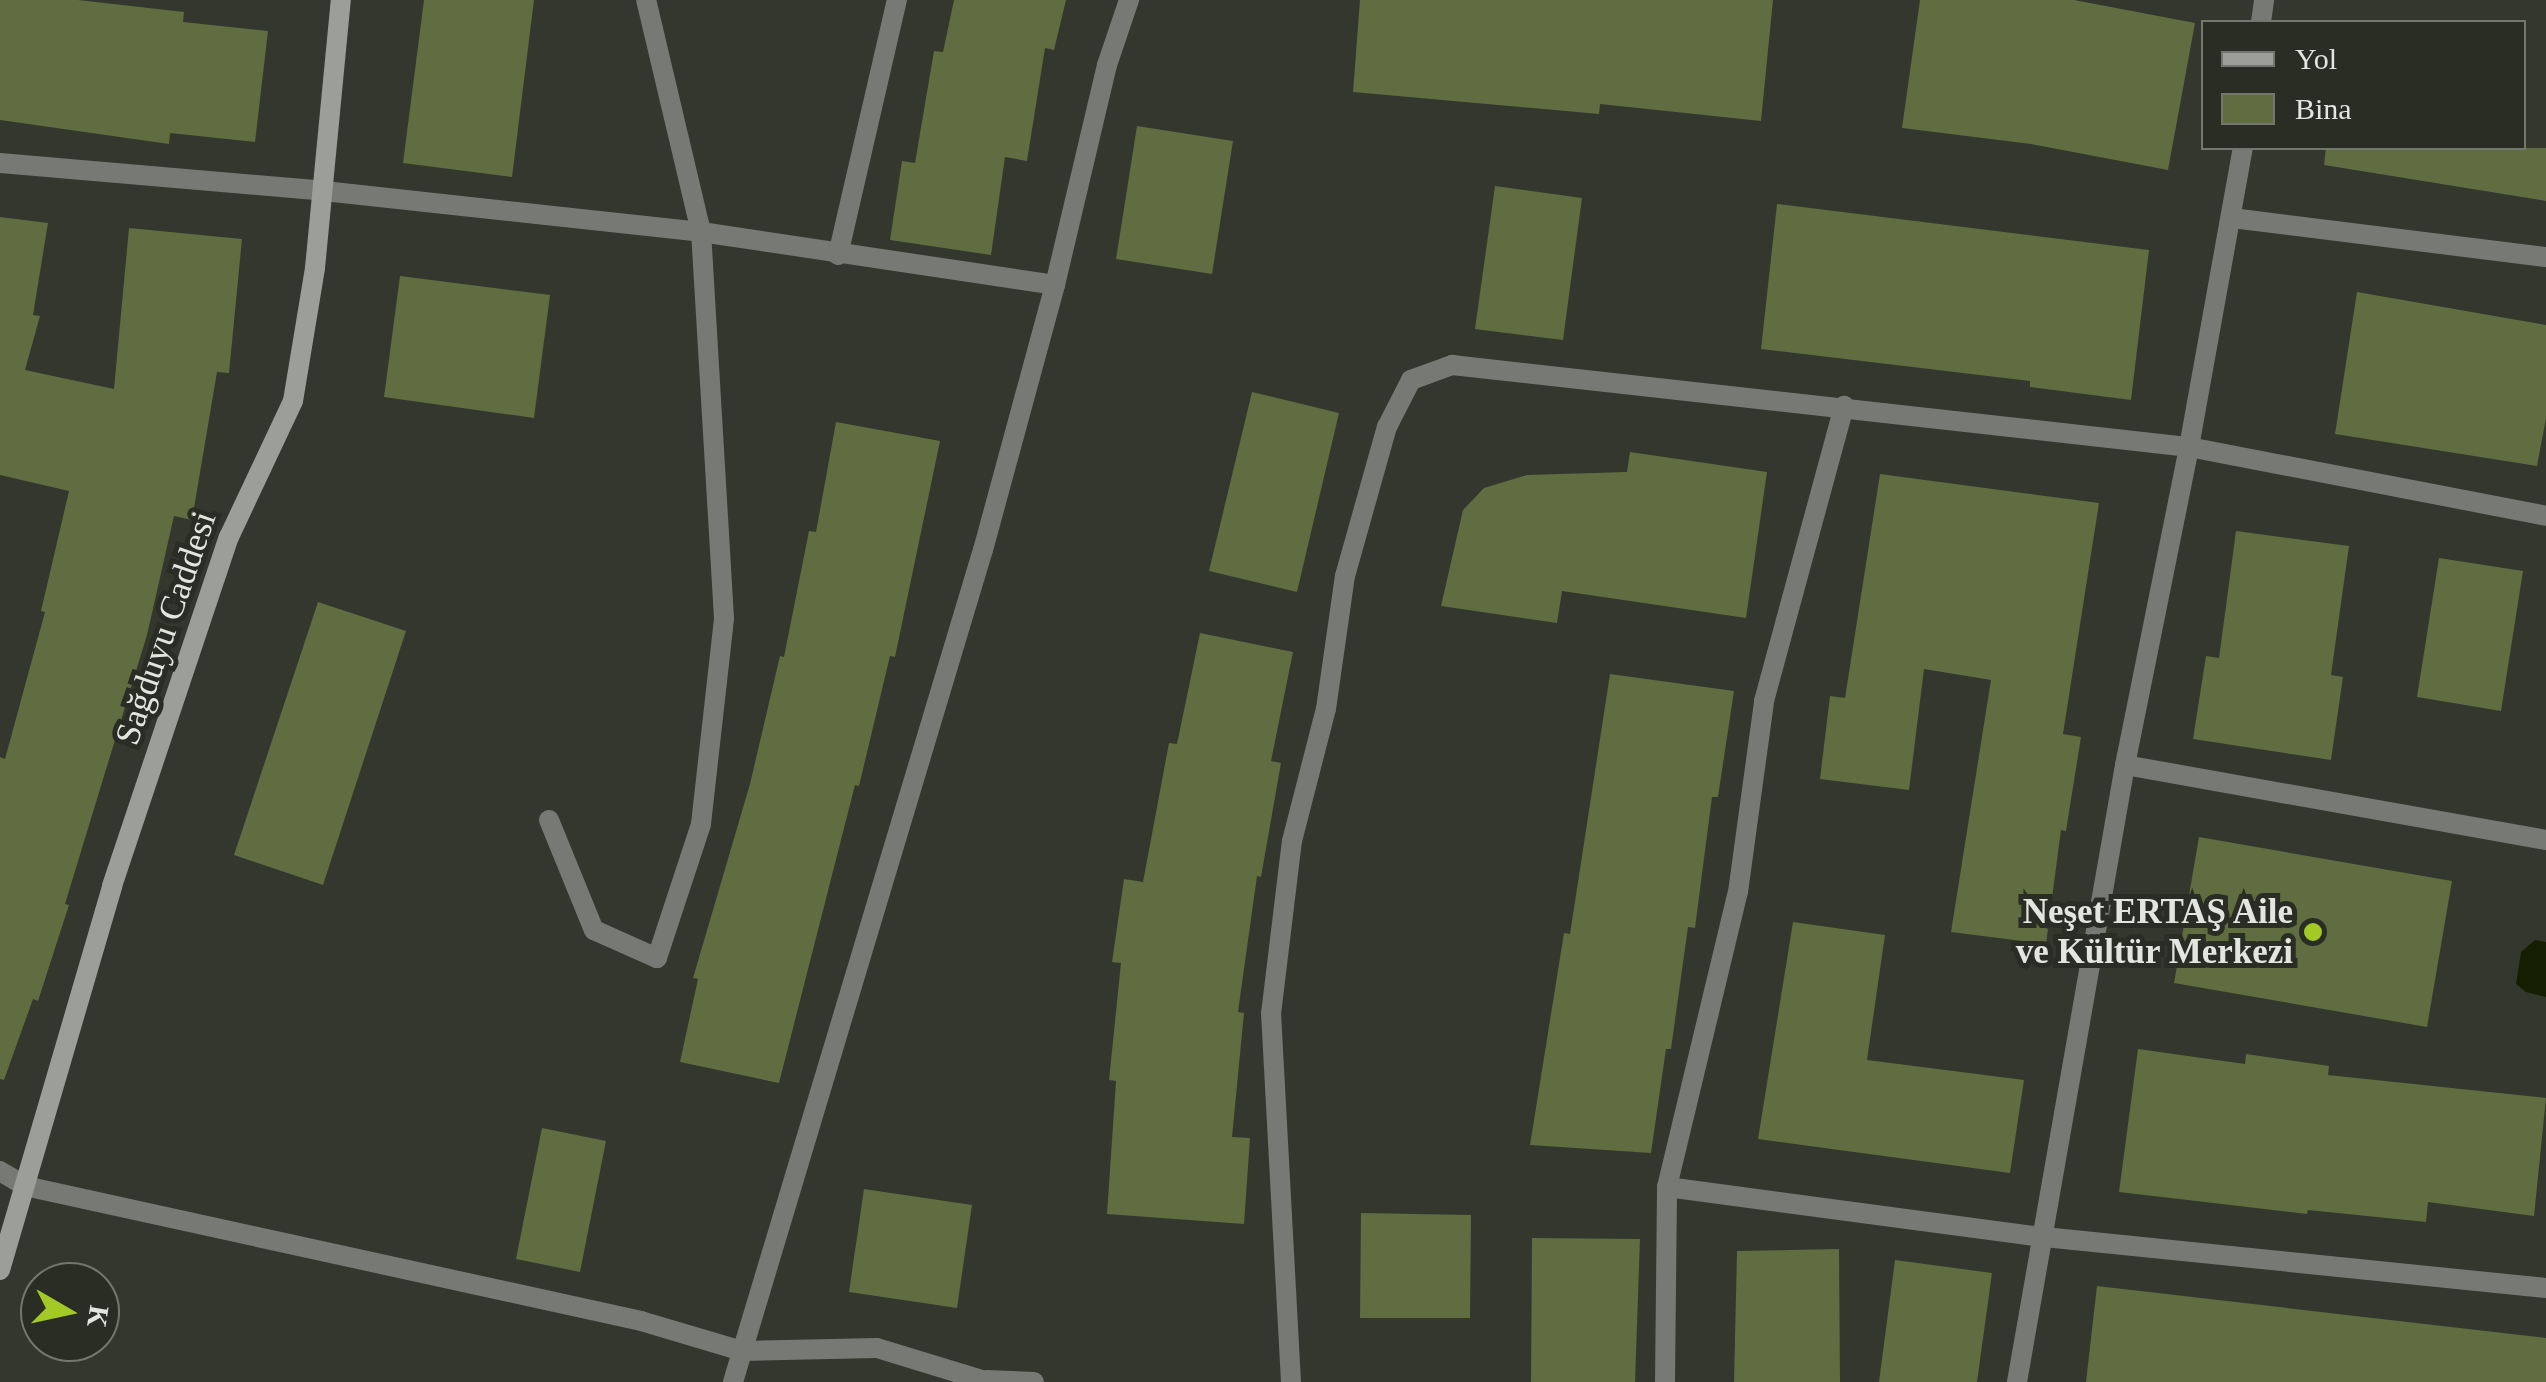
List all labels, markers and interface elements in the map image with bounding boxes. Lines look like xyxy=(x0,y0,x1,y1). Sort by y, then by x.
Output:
legend xyxy=(2201,20,2526,150)
text: Yol xyxy=(2295,42,2337,75)
text: Bina xyxy=(2295,92,2352,125)
street label: Sağduyu Caddesi xyxy=(106,506,226,750)
place label: Neşet ERTAŞ Aile ve Kültür Merkezi xyxy=(2015,891,2293,973)
marker: Neşet ERTAŞ Aile ve Kültür Merkezi xyxy=(2302,921,2324,943)
north arrow xyxy=(20,1262,120,1362)
text: K xyxy=(81,1303,115,1330)

